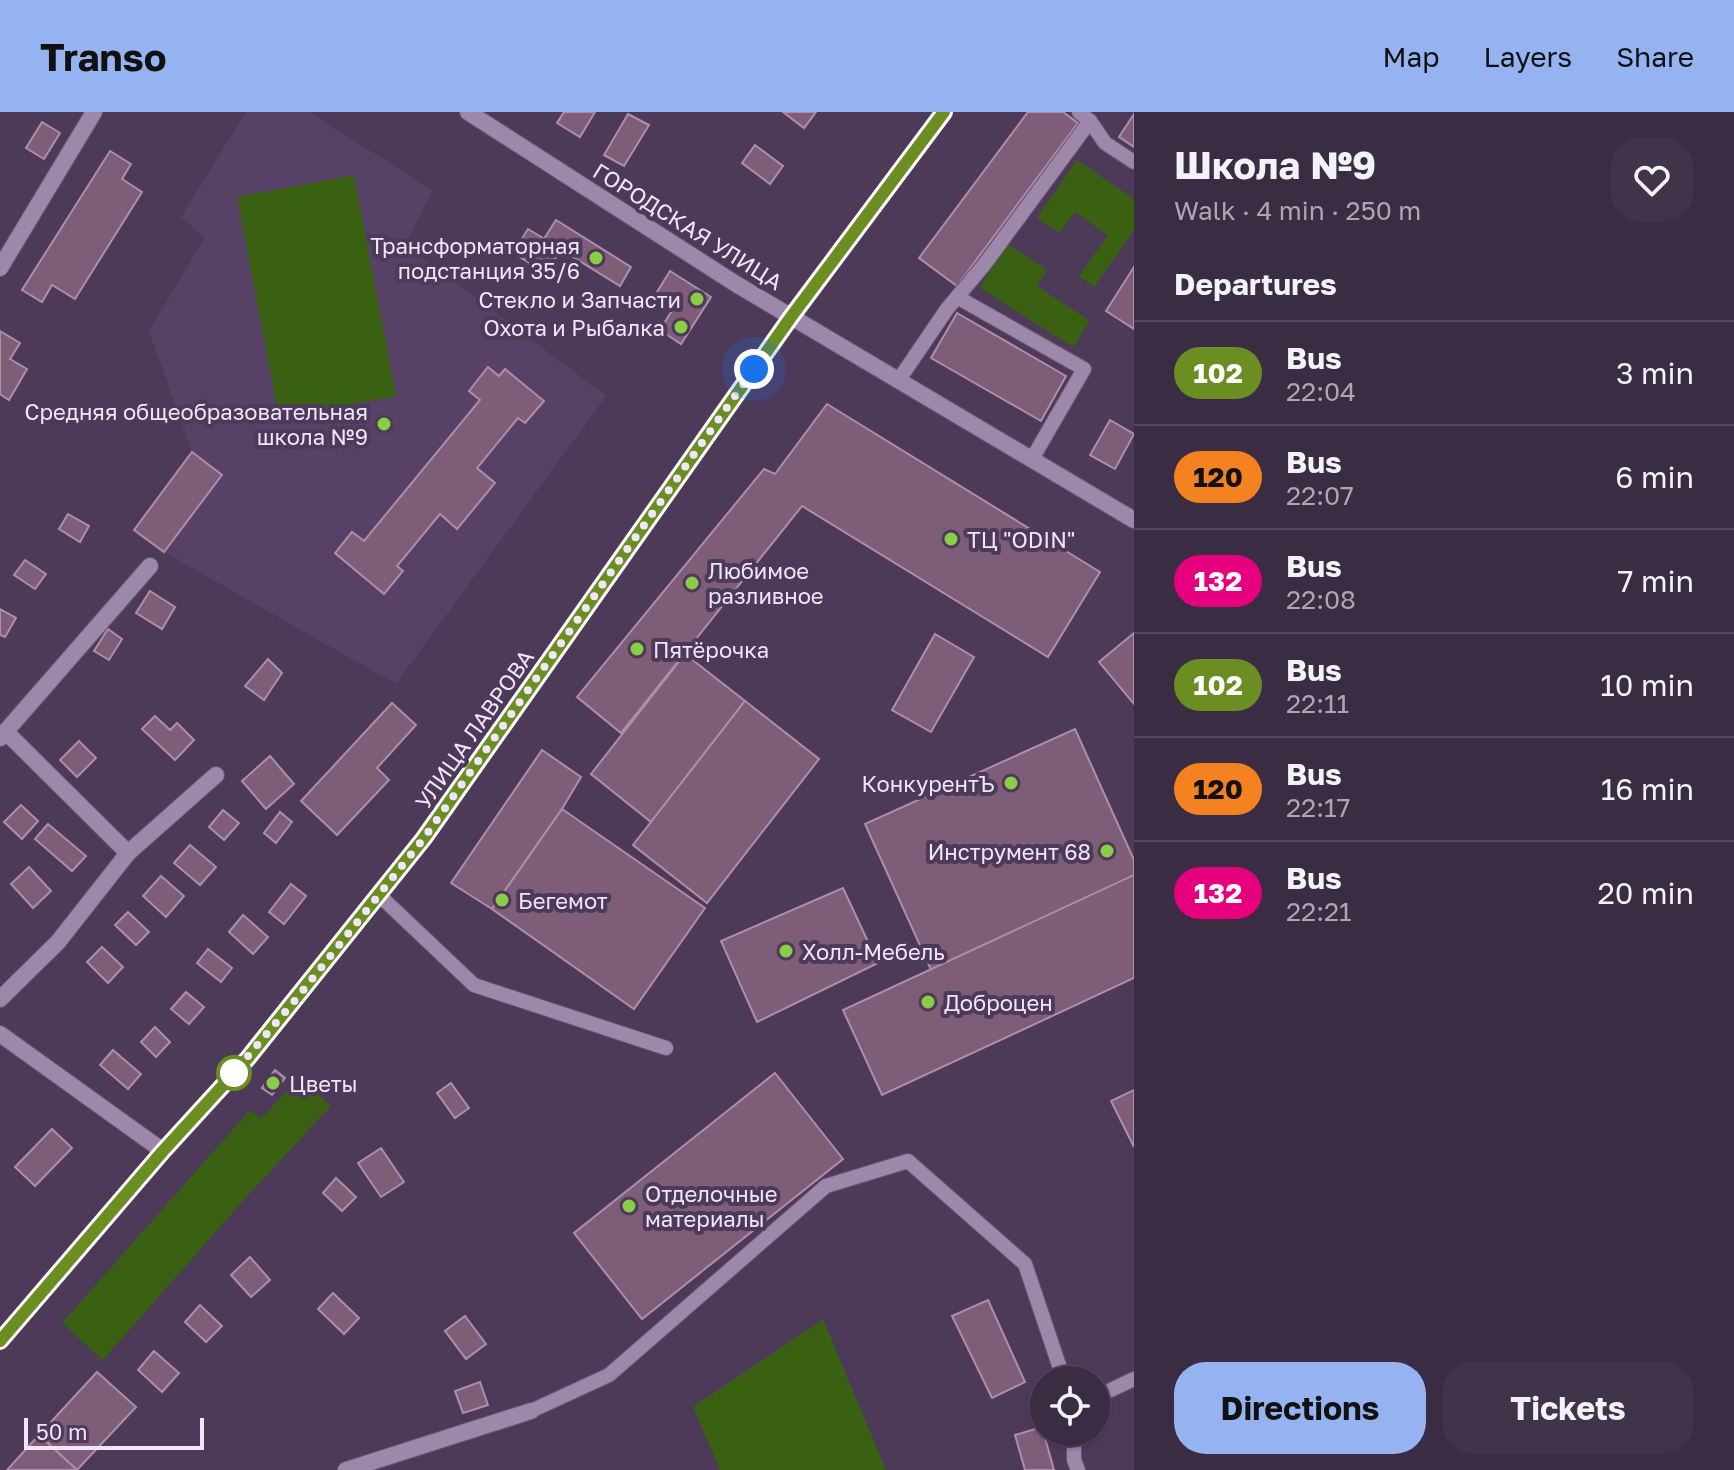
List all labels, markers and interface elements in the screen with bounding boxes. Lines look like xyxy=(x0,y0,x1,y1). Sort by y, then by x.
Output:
text: Transo xyxy=(40,34,167,79)
text: Map xyxy=(1382,40,1440,73)
text: Layers xyxy=(1484,40,1572,73)
text: Share xyxy=(1616,40,1694,73)
button: heart xyxy=(1610,138,1694,222)
text: Школа №9 xyxy=(1174,142,1376,187)
street label: ГОРОДСКАЯ УЛИЦА xyxy=(588,157,788,295)
text: Walk · 4 min · 250 m xyxy=(1174,195,1421,226)
place label: Трансформаторная подстанция 35/6 xyxy=(370,232,580,284)
marker: Трансформаторная подстанция 35/6 xyxy=(587,249,605,267)
text: Departures xyxy=(1174,266,1337,302)
place label: Стекло и Запчасти xyxy=(479,286,681,313)
marker: Стекло и Запчасти xyxy=(688,290,706,308)
place label: Охота и Рыбалка xyxy=(483,314,665,341)
marker: Охота и Рыбалка xyxy=(672,318,690,336)
text: Bus xyxy=(1286,340,1342,376)
your location xyxy=(734,349,774,389)
text: 3 min xyxy=(1616,355,1694,391)
text: 102 xyxy=(1193,356,1243,389)
text: 22:04 xyxy=(1286,376,1356,407)
place label: Средняя общеобразовательная школа №9 xyxy=(25,398,368,450)
marker: Средняя общеобразовательная школа №9 xyxy=(375,415,393,433)
text: Bus xyxy=(1286,444,1342,480)
text: 6 min xyxy=(1615,459,1694,495)
text: 120 xyxy=(1193,460,1243,493)
text: 22:07 xyxy=(1286,480,1354,511)
place label: ТЦ "ODIN" xyxy=(967,526,1075,553)
marker: ТЦ "ODIN" xyxy=(942,530,960,548)
text: Bus xyxy=(1286,548,1342,584)
place label: Любимое разливное xyxy=(708,557,824,609)
text: 7 min xyxy=(1618,563,1694,599)
text: 132 xyxy=(1194,564,1242,597)
marker: Любимое разливное xyxy=(683,574,701,592)
text: 22:08 xyxy=(1286,584,1356,615)
place label: Пятёрочка xyxy=(653,636,769,663)
marker: Пятёрочка xyxy=(628,640,646,658)
street label: УЛИЦА ЛАВРОВА xyxy=(409,644,539,814)
text: Bus xyxy=(1286,652,1342,688)
text: 10 min xyxy=(1600,667,1694,703)
text: 102 xyxy=(1193,668,1243,701)
text: 22:11 xyxy=(1286,688,1349,719)
text: Bus xyxy=(1286,756,1342,792)
place label: КонкурентЪ xyxy=(862,770,995,797)
text: 16 min xyxy=(1601,771,1694,807)
text: 120 xyxy=(1193,772,1243,805)
marker: КонкурентЪ xyxy=(1002,774,1020,792)
text: 22:17 xyxy=(1286,792,1350,823)
place label: Инструмент 68 xyxy=(928,838,1091,865)
marker: Инструмент 68 xyxy=(1098,842,1116,860)
text: Bus xyxy=(1286,860,1342,896)
text: 20 min xyxy=(1597,875,1694,911)
text: 132 xyxy=(1194,876,1242,909)
place label: Бегемот xyxy=(518,887,608,914)
marker: Бегемот xyxy=(493,891,511,909)
text: 22:21 xyxy=(1286,896,1352,927)
place label: Холл-Мебель xyxy=(802,938,945,965)
marker: Холл-Мебель xyxy=(777,942,795,960)
place label: Доброцен xyxy=(944,989,1053,1016)
marker: Доброцен xyxy=(919,993,937,1011)
unlabelled marker xyxy=(217,1056,251,1090)
place label: Цветы xyxy=(289,1070,358,1097)
marker: Цветы xyxy=(264,1074,282,1092)
place label: Отделочные материалы xyxy=(645,1180,778,1232)
marker: Отделочные материалы xyxy=(620,1197,638,1215)
button: Directions xyxy=(1174,1362,1426,1454)
button: Tickets xyxy=(1442,1362,1694,1454)
map controls xyxy=(1030,1366,1110,1446)
button: locate xyxy=(1030,1366,1110,1446)
scale bar xyxy=(24,1414,204,1450)
text: 50 m xyxy=(36,1418,87,1445)

